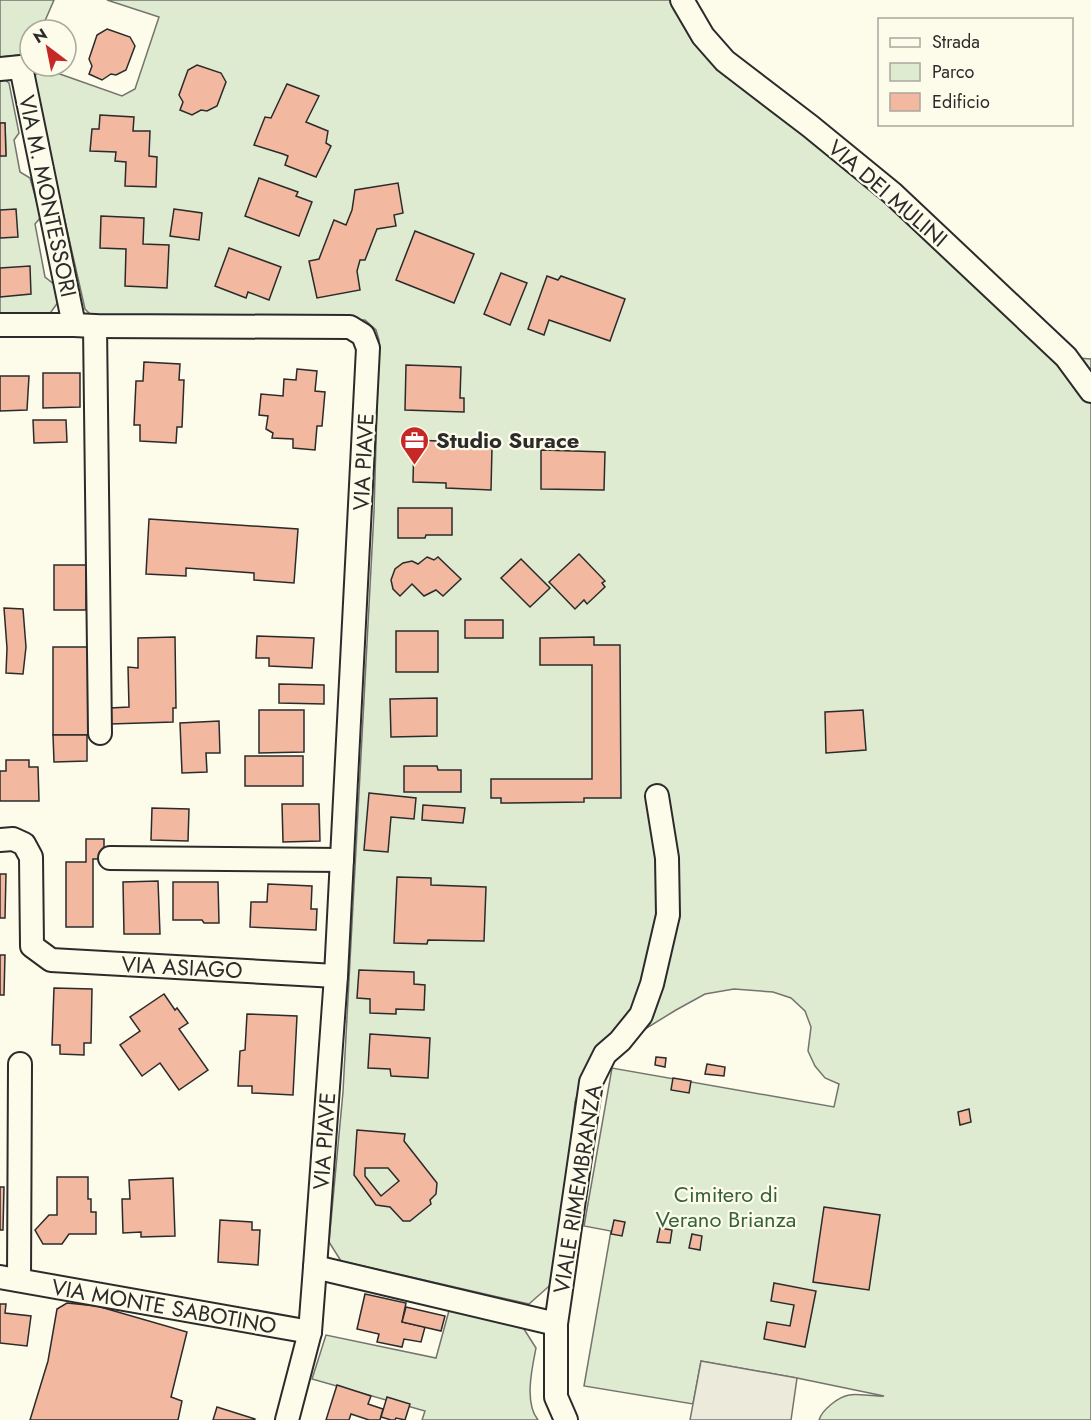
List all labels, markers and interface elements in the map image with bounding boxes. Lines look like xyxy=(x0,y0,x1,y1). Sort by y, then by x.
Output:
north arrow xyxy=(18,18,78,78)
legend xyxy=(878,18,1073,126)
text: N xyxy=(29,23,52,49)
text: Strada xyxy=(932,29,980,55)
text: Parco xyxy=(932,59,974,85)
text: Edificio xyxy=(932,89,990,115)
street label: VIA M. MONTESSORI xyxy=(11,92,85,300)
street label: VIA DEI MULINI xyxy=(821,132,955,254)
street label: VIA PIAVE xyxy=(344,413,382,511)
office icon: Studio Surace xyxy=(399,424,431,466)
place label: Studio Surace xyxy=(436,424,579,456)
street label: VIA ASIAGO xyxy=(121,948,243,986)
street label: VIALE RIMEMBRANZA xyxy=(545,1082,609,1296)
street label: VIA PIAVE xyxy=(305,1091,343,1191)
park label: Cimitero di Verano Brianza xyxy=(656,1178,796,1235)
street label: VIA MONTE SABOTINO xyxy=(49,1270,279,1342)

